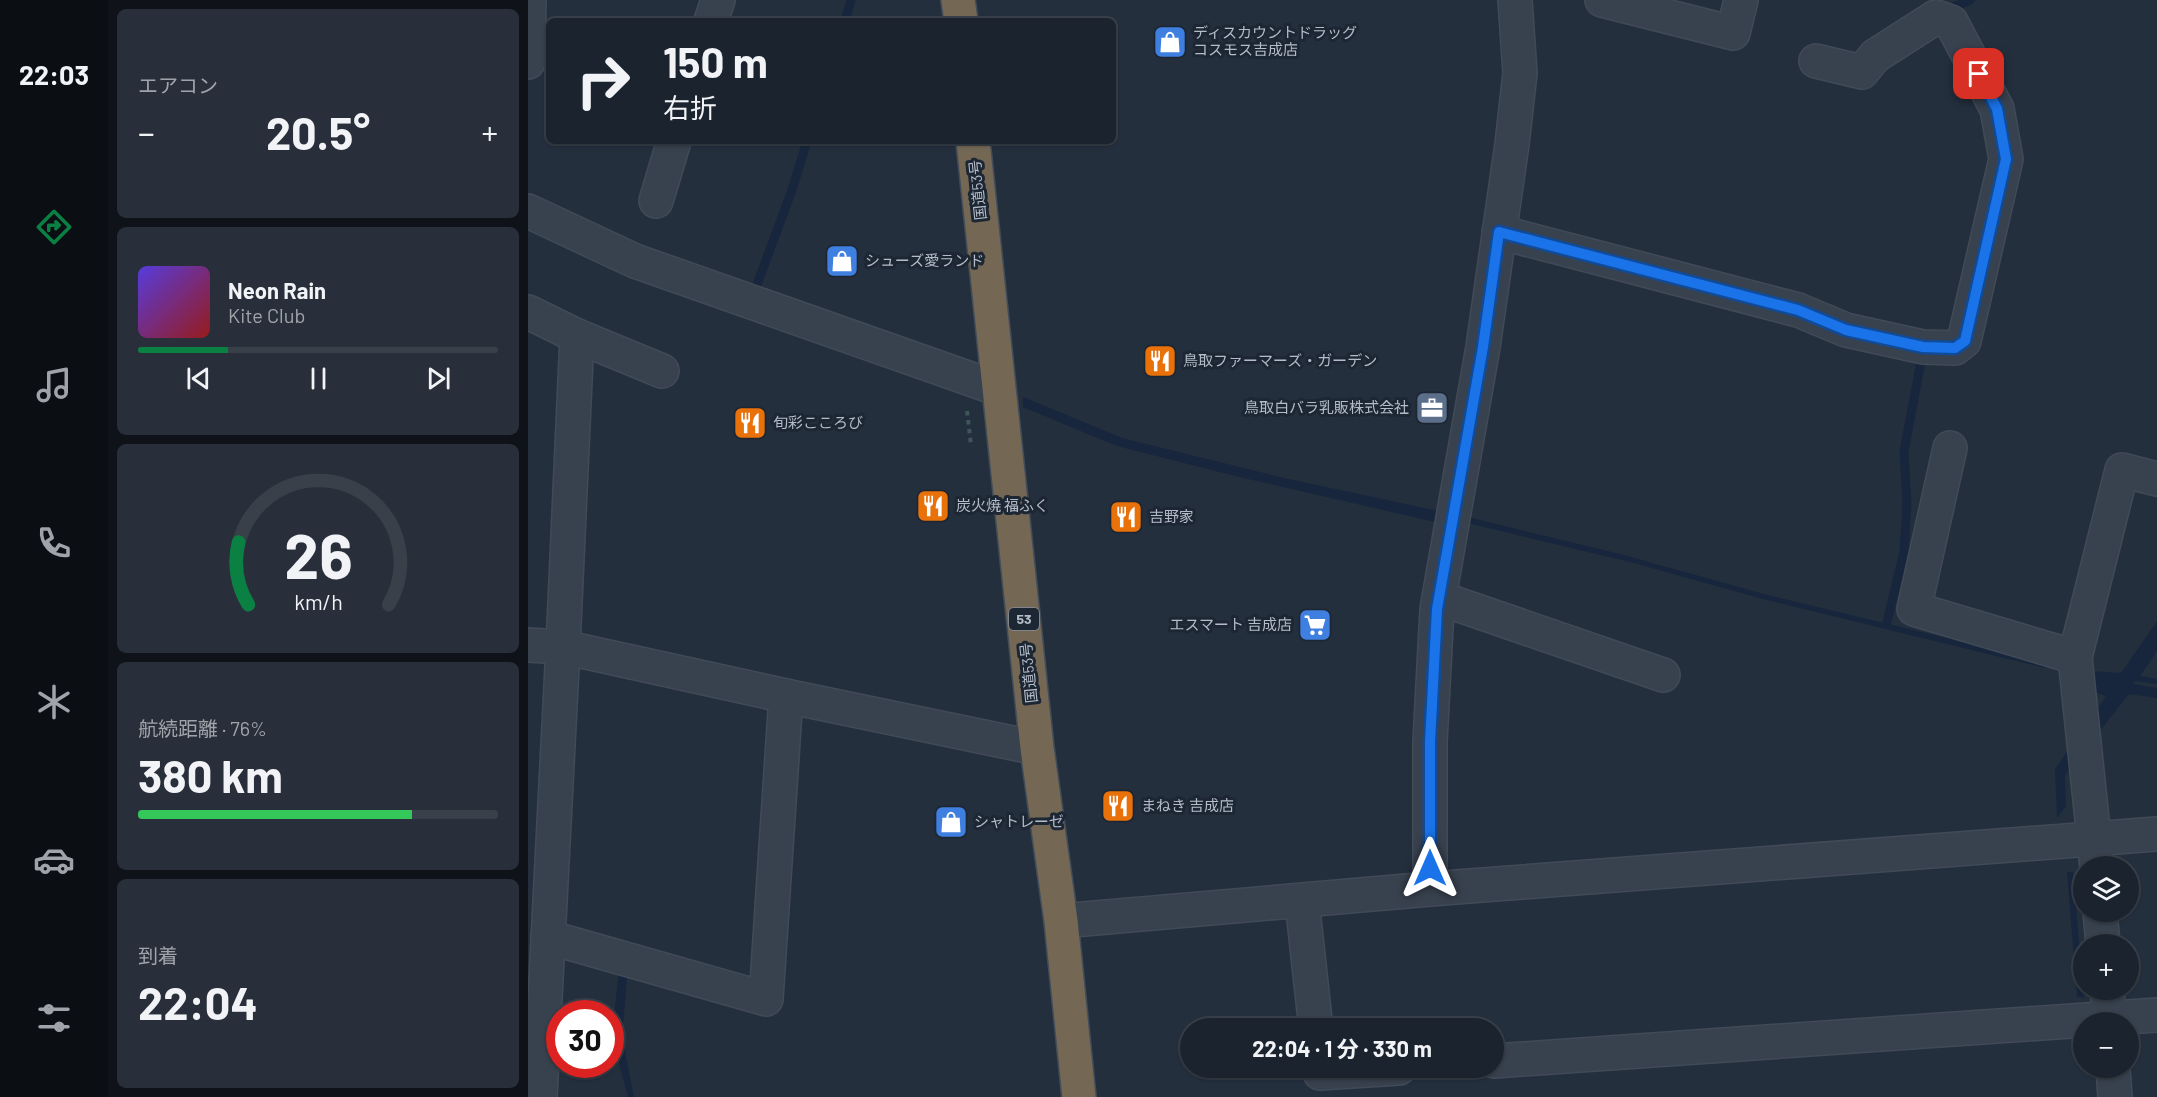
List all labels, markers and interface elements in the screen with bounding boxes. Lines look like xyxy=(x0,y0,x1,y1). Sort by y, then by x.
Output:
place label: ディスカウントドラッグ コスモス吉成店 xyxy=(1193,23,1357,58)
shop icon: ディスカウントドラッグ コスモス吉成店 xyxy=(1152,24,1188,60)
text: 150 m xyxy=(663,36,768,86)
icon: right xyxy=(564,42,642,120)
pin xyxy=(1953,48,2004,99)
icon: arrive xyxy=(1962,57,1995,90)
text: 22:03 xyxy=(19,58,89,90)
text: エアコン xyxy=(138,73,218,97)
text: 右折 xyxy=(663,91,717,123)
text: 20.5° xyxy=(266,105,370,159)
text: − xyxy=(138,112,155,152)
text: + xyxy=(482,112,498,152)
street label: 国道53号 xyxy=(965,159,989,221)
icon: directions xyxy=(33,206,75,248)
shop icon: シューズ愛ランド xyxy=(824,243,860,279)
place label: シューズ愛ランド xyxy=(865,251,984,269)
text: Neon Rain xyxy=(228,277,326,303)
text: Kite Club xyxy=(228,303,305,327)
restaurant icon: 鳥取ファーマーズ・ガーデン xyxy=(1142,343,1178,379)
place label: 鳥取ファーマーズ・ガーデン xyxy=(1183,351,1377,369)
icon: previous xyxy=(182,362,215,395)
icon: pause xyxy=(302,362,335,395)
icon: next xyxy=(422,362,455,395)
icon: music xyxy=(33,364,75,406)
office icon: 鳥取白バラ乳販株式会社 xyxy=(1414,390,1450,426)
place label: 鳥取白バラ乳販株式会社 xyxy=(1244,398,1409,416)
restaurant icon: 旬彩こころび xyxy=(732,405,768,441)
place label: 旬彩こころび xyxy=(773,413,863,431)
restaurant icon: 炭火焼 福ふく xyxy=(915,488,951,524)
place label: 炭火焼 福ふく xyxy=(956,496,1049,514)
restaurant icon: 吉野家 xyxy=(1108,499,1144,535)
place label: 吉野家 xyxy=(1149,507,1194,525)
text: 26 xyxy=(284,518,352,592)
icon: phone xyxy=(33,522,75,564)
text: km/h xyxy=(294,590,342,615)
supermarket icon: エスマート 吉成店 xyxy=(1297,607,1333,643)
road number: 53 xyxy=(1009,608,1039,630)
place label: エスマート 吉成店 xyxy=(1169,615,1292,633)
street label: 国道53号 xyxy=(1016,642,1040,704)
icon: climate xyxy=(33,681,75,723)
text: 航続距離 · 76% xyxy=(138,716,267,740)
text: 380 km xyxy=(138,748,283,802)
restaurant icon: まねき 吉成店 xyxy=(1100,788,1136,824)
place label: まねき 吉成店 xyxy=(1141,796,1234,814)
shop icon: シャトレーゼ xyxy=(933,804,969,840)
place label: シャトレーゼ xyxy=(974,812,1064,830)
position arrow xyxy=(1398,836,1462,900)
icon: car xyxy=(33,839,75,881)
map controls xyxy=(2073,856,2139,1078)
button: layers xyxy=(2073,856,2139,922)
button: + xyxy=(2073,934,2139,1000)
text: 到着 xyxy=(138,943,178,967)
text: 22:04 xyxy=(138,975,258,1029)
icon: filters xyxy=(33,997,75,1039)
speed limit sign: 30 xyxy=(546,1000,624,1078)
button: − xyxy=(2073,1012,2139,1078)
text: 22:04 · 1 分 · 330 m xyxy=(1252,1035,1432,1061)

